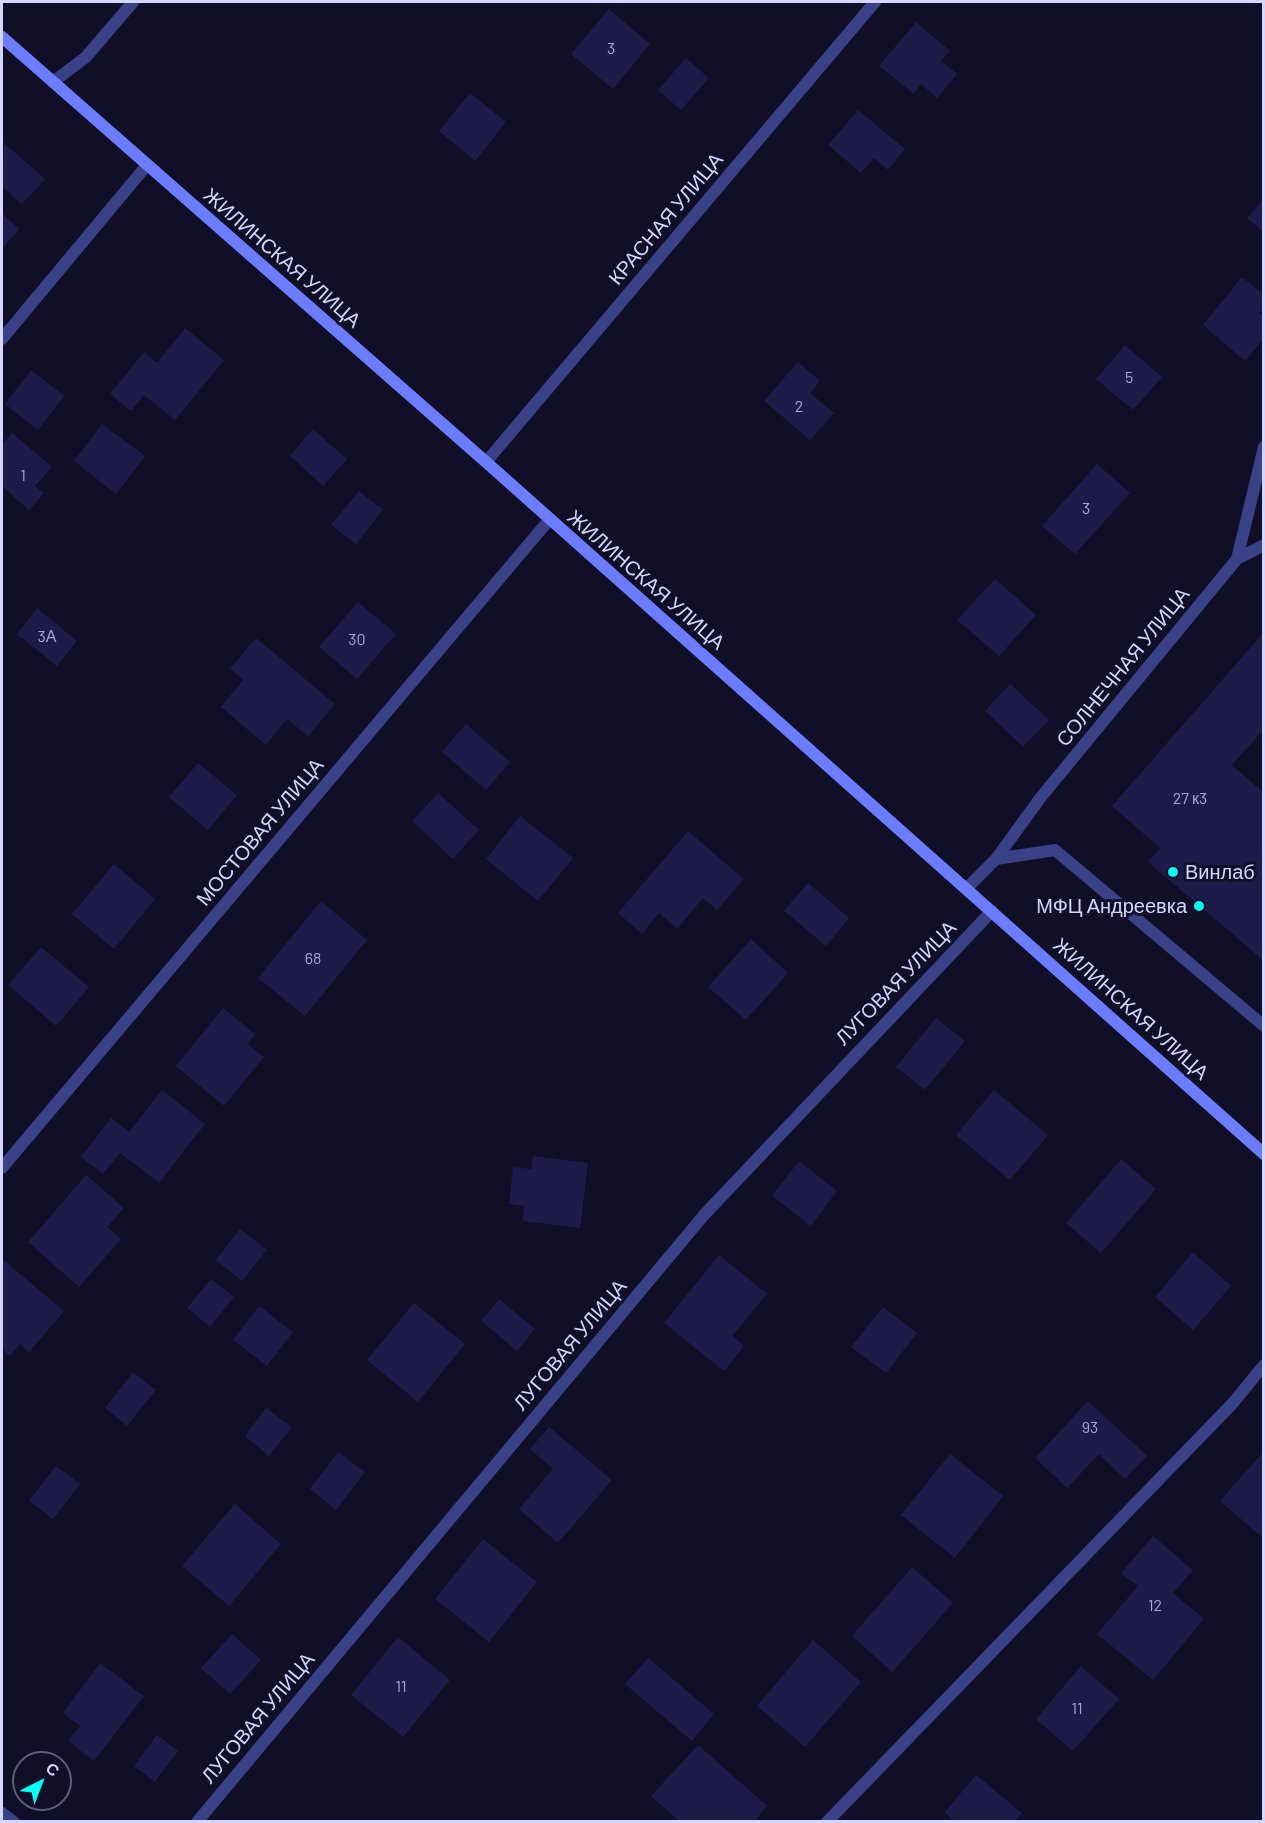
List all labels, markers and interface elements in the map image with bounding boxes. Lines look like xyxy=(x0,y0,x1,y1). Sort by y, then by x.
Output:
house number: 3 xyxy=(607,39,615,59)
street label: КРАСНАЯ УЛИЦА xyxy=(604,148,728,290)
street label: ЖИЛИНСКАЯ УЛИЦА xyxy=(199,183,365,333)
house number: 5 xyxy=(1125,368,1133,388)
house number: 2 xyxy=(795,397,803,417)
house number: 1 xyxy=(20,466,26,486)
house number: 3 xyxy=(1082,499,1090,519)
street label: ЖИЛИНСКАЯ УЛИЦА xyxy=(563,505,729,655)
street label: СОЛНЕЧНАЯ УЛИЦА xyxy=(1052,583,1194,751)
house number: 3А xyxy=(38,627,56,647)
house number: 30 xyxy=(348,630,366,650)
street label: МОСТОВАЯ УЛИЦА xyxy=(191,753,329,911)
house number: 27 к3 xyxy=(1173,789,1207,809)
place label: Винлаб xyxy=(1185,860,1255,884)
marker: Винлаб xyxy=(1166,865,1180,879)
place label: МФЦ Андреевка xyxy=(1036,894,1187,918)
marker: МФЦ Андреевка xyxy=(1192,899,1206,913)
street label: ЛУГОВАЯ УЛИЦА xyxy=(831,916,961,1050)
street label: ЖИЛИНСКАЯ УЛИЦА xyxy=(1049,933,1213,1085)
house number: 68 xyxy=(305,949,321,969)
street label: ЛУГОВАЯ УЛИЦА xyxy=(508,1275,632,1415)
house number: 93 xyxy=(1082,1418,1098,1438)
house number: 12 xyxy=(1148,1596,1162,1616)
street label: ЛУГОВАЯ УЛИЦА xyxy=(196,1648,320,1788)
house number: 11 xyxy=(395,1677,407,1697)
house number: 11 xyxy=(1071,1699,1083,1719)
north arrow xyxy=(12,1751,72,1811)
text: С xyxy=(42,1758,64,1780)

